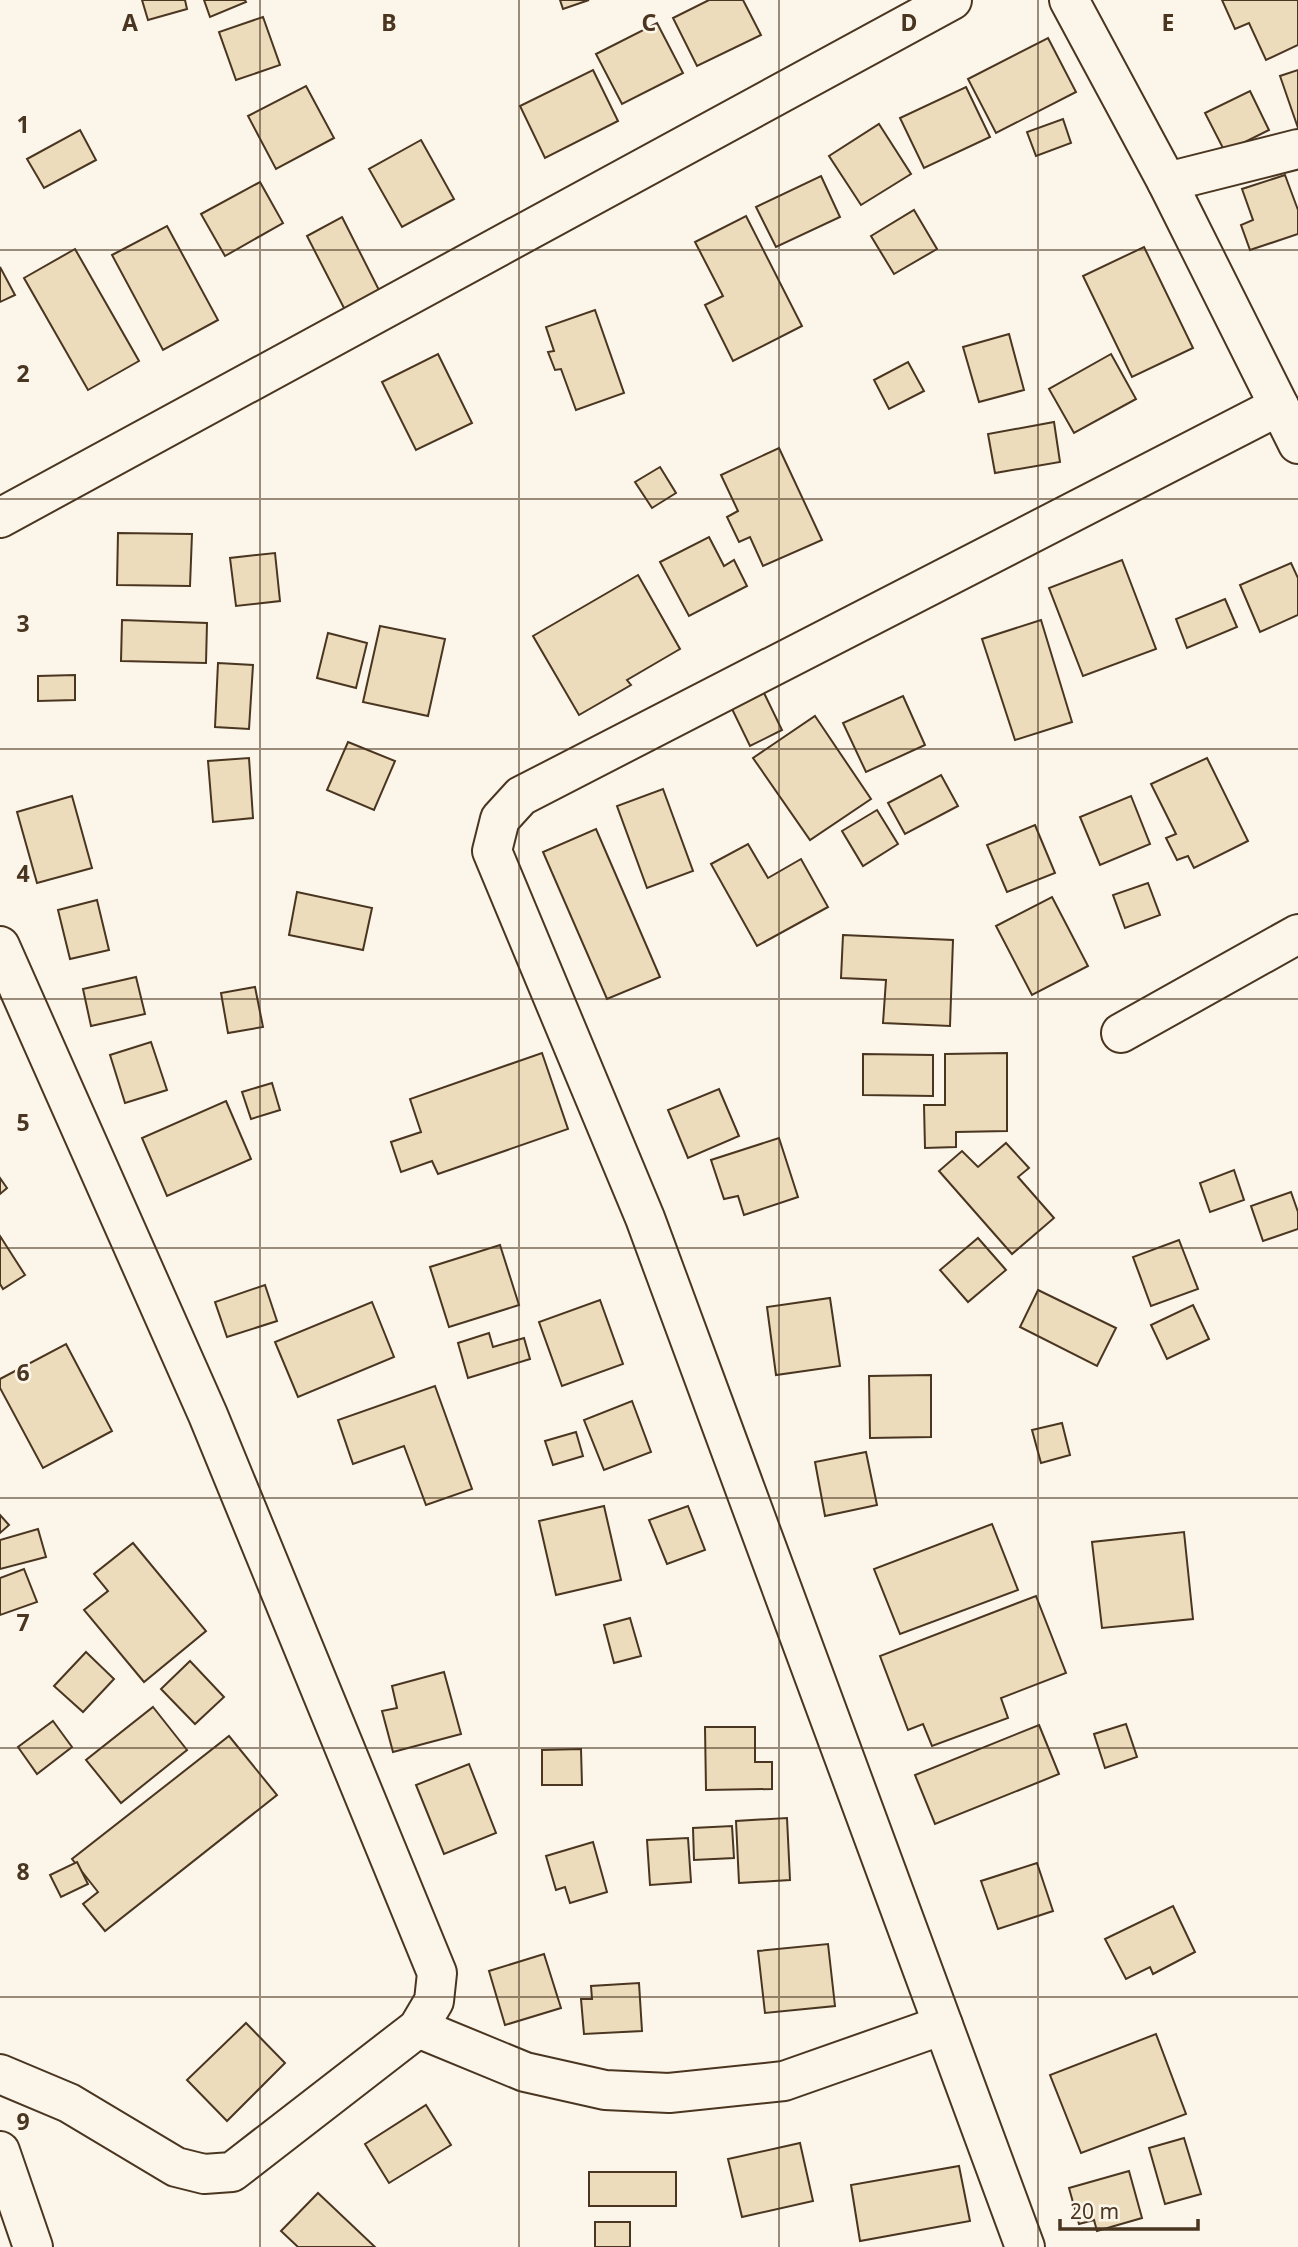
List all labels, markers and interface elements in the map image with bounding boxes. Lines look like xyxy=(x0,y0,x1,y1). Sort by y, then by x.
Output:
text: A xyxy=(122,6,138,38)
text: B xyxy=(381,6,397,38)
text: C xyxy=(642,6,657,38)
text: D xyxy=(901,6,917,38)
text: E xyxy=(1162,6,1174,38)
text: 1 xyxy=(16,108,30,140)
text: 2 xyxy=(16,357,30,389)
text: 3 xyxy=(16,607,30,639)
text: 4 xyxy=(16,857,30,889)
text: 5 xyxy=(16,1106,30,1138)
text: 6 xyxy=(16,1356,30,1388)
text: 7 xyxy=(16,1606,30,1638)
text: 8 xyxy=(16,1855,30,1887)
text: 9 xyxy=(16,2105,30,2137)
scale bar xyxy=(1060,2188,1198,2232)
text: 20 m xyxy=(1070,2197,1119,2225)

